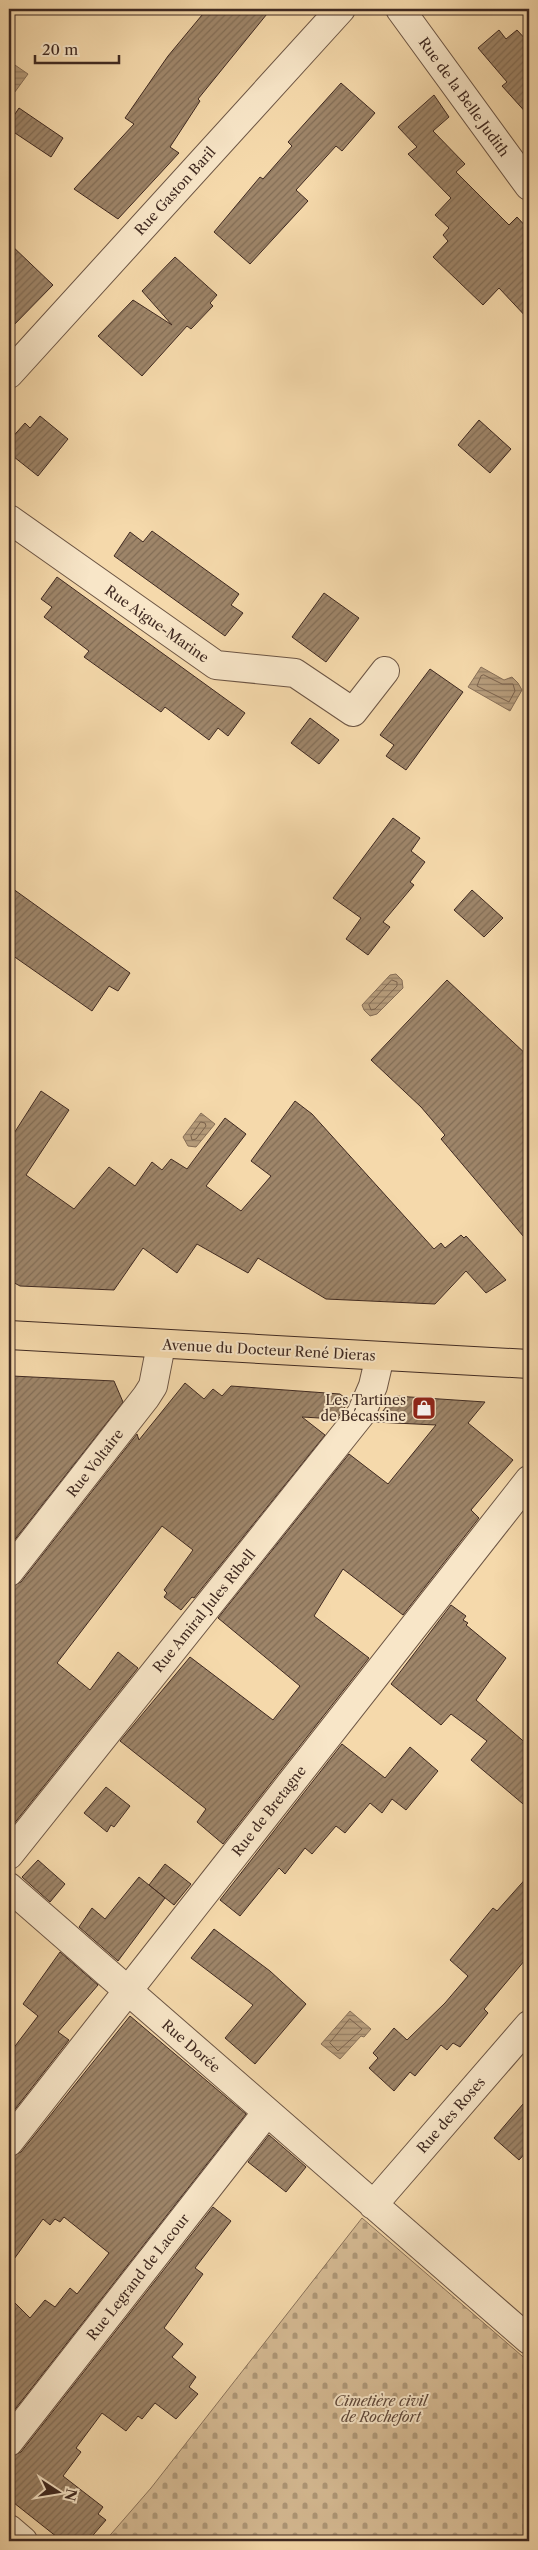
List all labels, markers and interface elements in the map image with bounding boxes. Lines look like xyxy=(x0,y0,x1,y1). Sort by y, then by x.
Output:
scale bar xyxy=(35,32,119,64)
street label: Rue de la Belle Judith xyxy=(415,34,513,160)
text: 20 m xyxy=(42,40,78,59)
street label: Rue Gaston Baril xyxy=(131,143,219,239)
street label: Rue Aigue-Marine xyxy=(102,581,213,667)
street label: Avenue du Docteur René Dieras xyxy=(161,1335,376,1365)
place label: Les Tartines de Bécassine xyxy=(320,1391,406,1425)
shop icon: Les Tartines de Bécassine xyxy=(411,1395,437,1421)
street label: Rue Voltaire xyxy=(63,1425,127,1501)
street label: Rue Amiral Jules Ribell xyxy=(149,1546,259,1676)
street label: Rue de Bretagne xyxy=(228,1762,310,1860)
street label: Rue Dorée xyxy=(158,2016,224,2076)
street label: Rue des Roses xyxy=(413,2073,489,2157)
street label: Rue Legrand de Lacour xyxy=(83,2210,193,2344)
park label: Cimetière civil de Rochefort xyxy=(334,2392,429,2426)
north arrow xyxy=(32,2468,82,2518)
text: N xyxy=(61,2487,81,2503)

